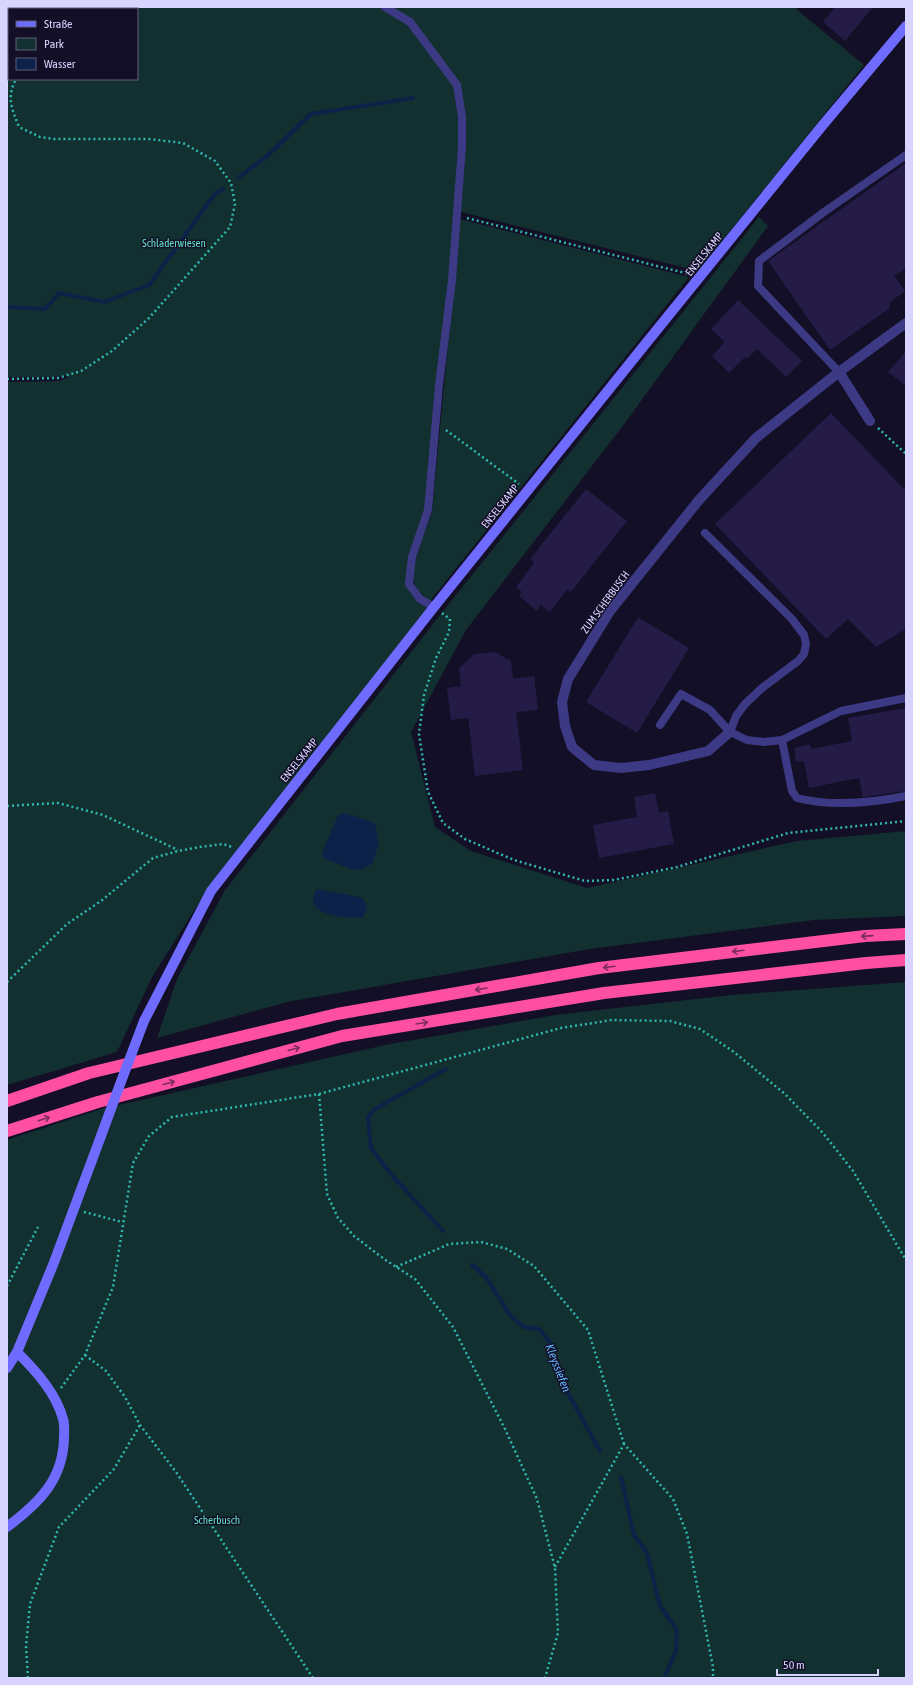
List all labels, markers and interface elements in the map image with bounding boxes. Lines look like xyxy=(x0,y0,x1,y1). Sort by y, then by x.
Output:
legend xyxy=(8,8,138,80)
text: Straße xyxy=(44,17,72,31)
text: Park xyxy=(44,37,65,51)
text: Wasser xyxy=(44,57,76,71)
street label: ENSELSKAMP xyxy=(683,230,725,278)
park label: Schladerwiesen xyxy=(142,237,206,249)
street label: ENSELSKAMP xyxy=(479,482,521,530)
street label: ZUM SCHERBUSCH xyxy=(578,568,632,636)
street label: ENSELSKAMP xyxy=(278,736,320,784)
one-way arrow xyxy=(861,933,874,940)
one-way arrow xyxy=(732,948,745,955)
one-way arrow xyxy=(603,963,616,971)
one-way arrow xyxy=(475,985,488,993)
one-way arrow xyxy=(415,1019,428,1027)
one-way arrow xyxy=(288,1045,301,1052)
one-way arrow xyxy=(162,1079,175,1086)
one-way arrow xyxy=(37,1115,50,1122)
water label: Kleyssiefen xyxy=(542,1342,574,1394)
park label: Scherbusch xyxy=(194,1514,240,1526)
scale bar xyxy=(777,1651,878,1677)
text: 50 m xyxy=(783,1658,805,1672)

